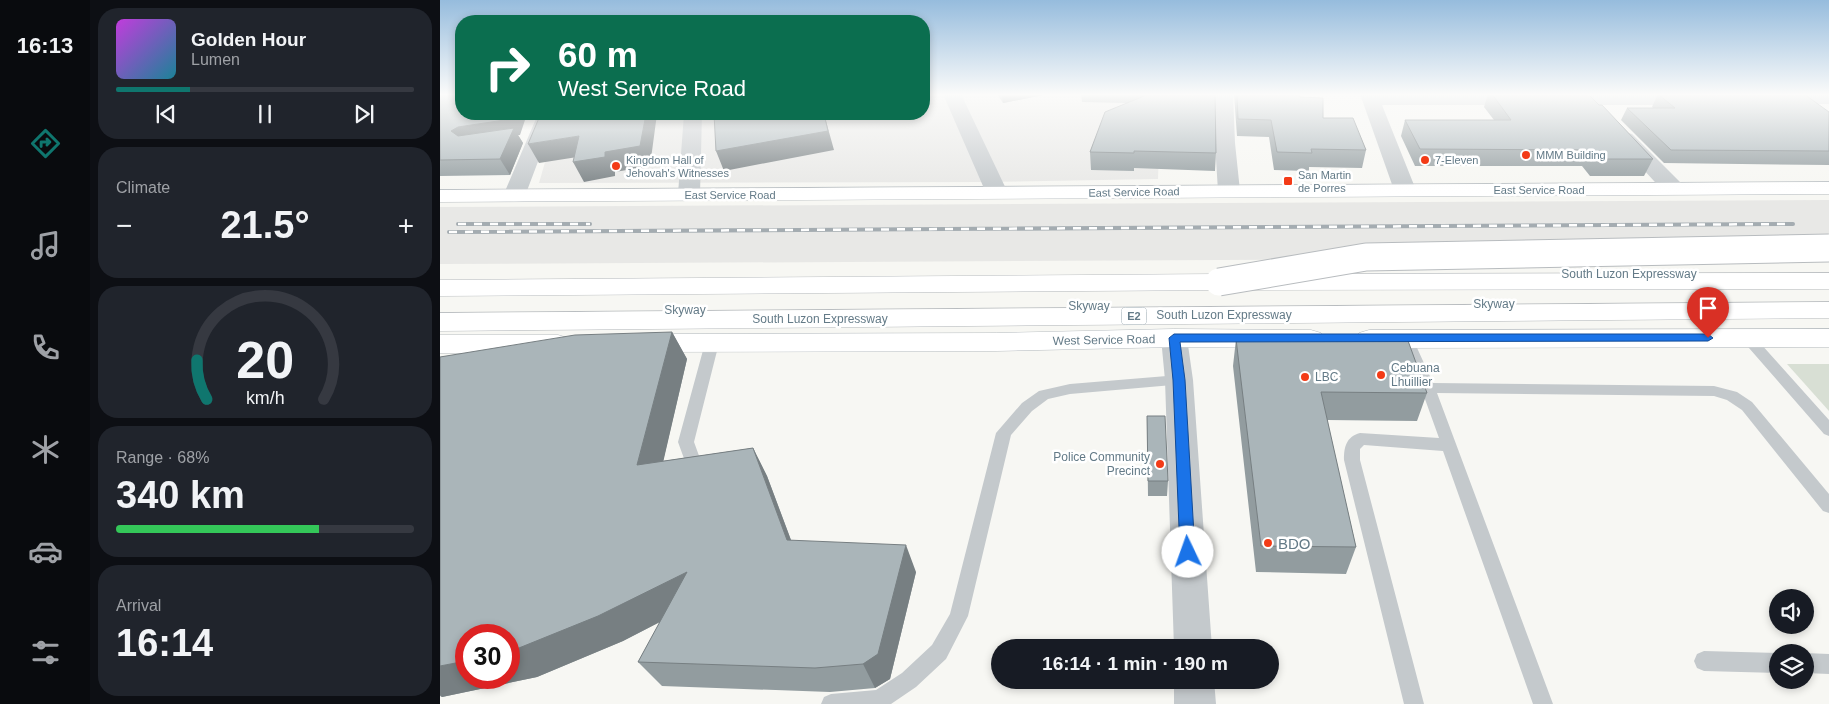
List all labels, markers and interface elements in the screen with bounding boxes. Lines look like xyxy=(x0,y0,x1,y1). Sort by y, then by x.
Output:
text: Golden Hour xyxy=(191,29,306,50)
text: 16:13 xyxy=(17,33,73,58)
icon: right xyxy=(475,35,540,100)
text: 60 m xyxy=(558,35,638,74)
text: Lumen xyxy=(191,51,240,68)
text: West Service Road xyxy=(558,76,746,101)
icon: previous xyxy=(152,100,180,128)
icon: pause xyxy=(251,100,279,128)
icon: next xyxy=(350,100,378,128)
icon: directions xyxy=(28,126,63,161)
marker: MMM Building xyxy=(1520,149,1532,161)
place label: MMM Building xyxy=(1536,149,1606,161)
place label: Kingdom Hall of Jehovah's Witnesses xyxy=(626,154,729,179)
marker: 7-Eleven xyxy=(1419,154,1431,166)
place label: 7-Eleven xyxy=(1435,154,1478,166)
marker: Kingdom Hall of Jehovah's Witnesses xyxy=(610,160,622,172)
place label: San Martin de Porres xyxy=(1298,169,1351,194)
marker: San Martin de Porres xyxy=(1282,175,1294,187)
text: Climate xyxy=(116,179,170,196)
street label: East Service Road xyxy=(1493,184,1585,196)
street label: East Service Road xyxy=(1088,185,1180,199)
street label: East Service Road xyxy=(684,189,776,201)
text: 21.5° xyxy=(220,204,310,246)
text: − xyxy=(116,210,132,241)
text: + xyxy=(398,210,414,241)
icon: music xyxy=(28,228,63,263)
street label: South Luzon Expressway xyxy=(1561,267,1697,281)
pin xyxy=(1687,287,1729,338)
icon: arrive xyxy=(1694,294,1722,322)
street label: Skyway xyxy=(1473,297,1515,311)
street label: Skyway xyxy=(1068,299,1110,313)
street label: Skyway xyxy=(664,303,706,317)
road number: E2 xyxy=(1122,308,1146,324)
street label: South Luzon Expressway xyxy=(1156,308,1292,322)
street label: South Luzon Expressway xyxy=(752,312,888,326)
icon: phone xyxy=(28,330,63,365)
text: 20 xyxy=(236,331,294,389)
street label: West Service Road xyxy=(1053,332,1155,348)
place label: Cebuana Lhuillier xyxy=(1391,361,1440,389)
marker: Cebuana Lhuillier xyxy=(1375,369,1387,381)
place label: LBC xyxy=(1315,370,1339,384)
marker: LBC xyxy=(1299,371,1311,383)
text: km/h xyxy=(246,388,284,408)
icon: climate xyxy=(28,432,63,467)
text: Range · 68% xyxy=(116,449,209,466)
place label: Police Community Precinct xyxy=(1053,450,1151,478)
marker: Police Community Precinct xyxy=(1154,458,1166,470)
text: 340 km xyxy=(116,474,245,516)
position arrow xyxy=(1161,525,1213,577)
icon: car xyxy=(28,534,63,569)
place label: BDO xyxy=(1278,535,1311,552)
marker: BDO xyxy=(1262,537,1274,549)
map controls xyxy=(1769,589,1814,689)
button: sound xyxy=(1769,589,1814,634)
text: Arrival xyxy=(116,597,161,614)
text: 16:14 xyxy=(116,622,213,664)
speed limit sign: 30 xyxy=(455,624,520,689)
icon: filters xyxy=(28,635,63,670)
button: layers xyxy=(1769,644,1814,689)
text: 16:14 · 1 min · 190 m xyxy=(1042,653,1228,674)

